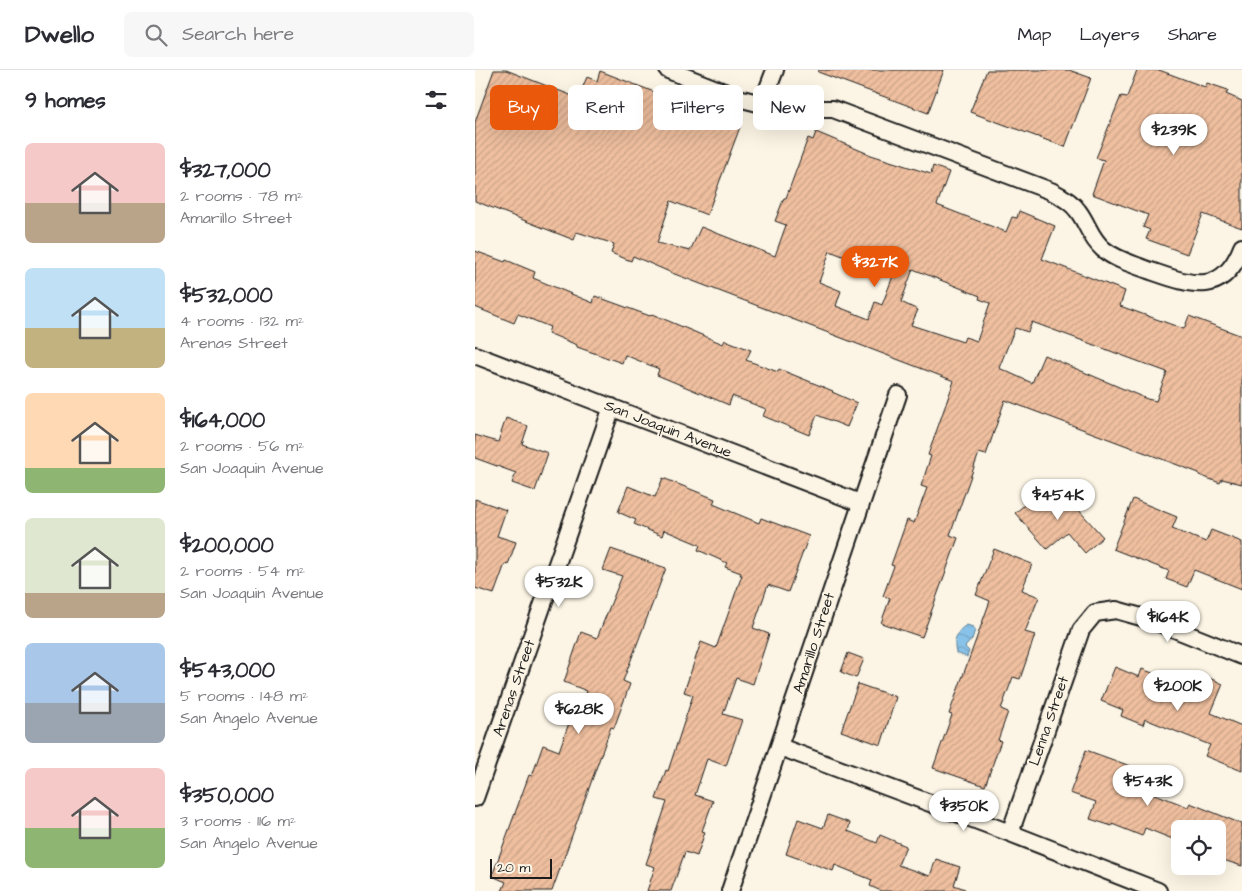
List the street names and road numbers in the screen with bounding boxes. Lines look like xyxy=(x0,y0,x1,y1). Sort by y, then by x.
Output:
street label: San Joaquin Avenue xyxy=(601,395,735,463)
street label: Amarillo Street xyxy=(788,590,840,696)
street label: Arenas Street xyxy=(488,637,540,739)
street label: Lenna Street xyxy=(1024,673,1074,769)

